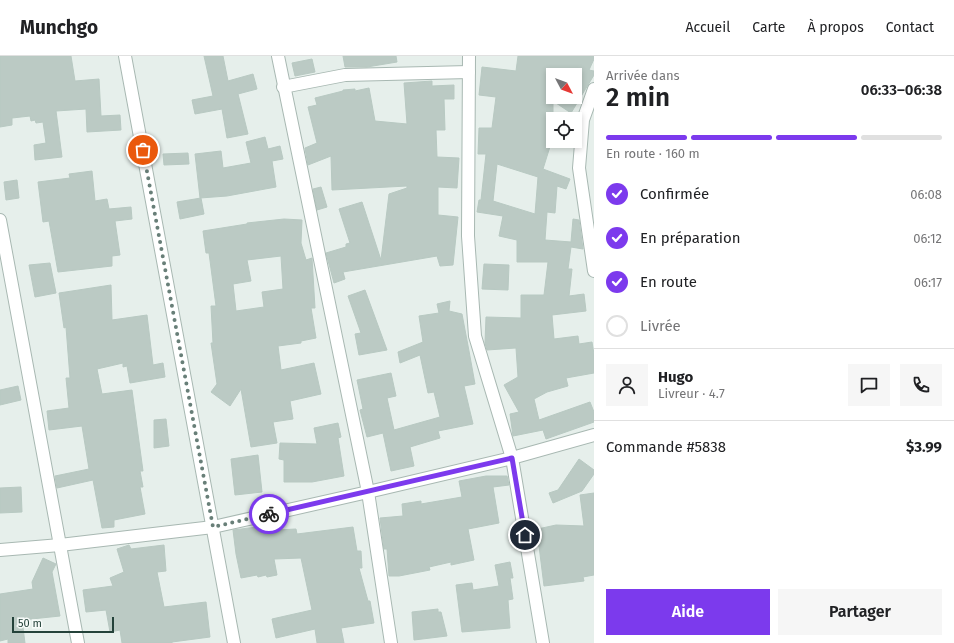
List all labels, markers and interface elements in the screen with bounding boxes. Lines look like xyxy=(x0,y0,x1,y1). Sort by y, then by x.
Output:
text: Munchgo xyxy=(20,16,98,39)
text: Accueil xyxy=(685,19,730,36)
text: Carte xyxy=(752,19,785,36)
text: À propos xyxy=(807,19,864,36)
text: Contact xyxy=(886,19,934,36)
north arrow xyxy=(546,68,582,104)
map controls xyxy=(546,68,582,148)
text: Arrivée dans xyxy=(606,68,680,83)
text: 06:33–06:38 xyxy=(861,81,942,99)
text: 2 min xyxy=(606,82,670,113)
button: locate xyxy=(546,112,582,148)
pin xyxy=(126,133,160,167)
icon: bag xyxy=(132,139,154,161)
text: En route · 160 m xyxy=(606,146,700,161)
icon: check xyxy=(606,183,628,205)
text: Confirmée xyxy=(640,185,709,203)
text: 06:08 xyxy=(910,187,942,202)
icon: check xyxy=(606,227,628,249)
text: En préparation xyxy=(640,229,741,247)
text: 06:12 xyxy=(913,231,942,246)
icon: check xyxy=(606,271,628,293)
text: En route xyxy=(640,273,697,291)
text: 06:17 xyxy=(914,275,942,290)
text: Livrée xyxy=(640,317,681,335)
button: person xyxy=(606,364,648,406)
button: chat xyxy=(848,364,890,406)
button: phone xyxy=(900,364,942,406)
text: Hugo xyxy=(658,368,693,386)
text: Livreur · 4.7 xyxy=(658,386,725,401)
text: Commande #5838 xyxy=(606,438,726,456)
text: $3.99 xyxy=(906,438,942,456)
courier xyxy=(249,494,289,534)
icon: bike xyxy=(258,503,280,525)
pin xyxy=(508,518,542,552)
icon: home xyxy=(514,524,536,546)
button: Aide xyxy=(606,589,770,635)
button: Partager xyxy=(778,589,942,635)
scale bar xyxy=(12,615,114,634)
text: 50 m xyxy=(18,617,42,630)

